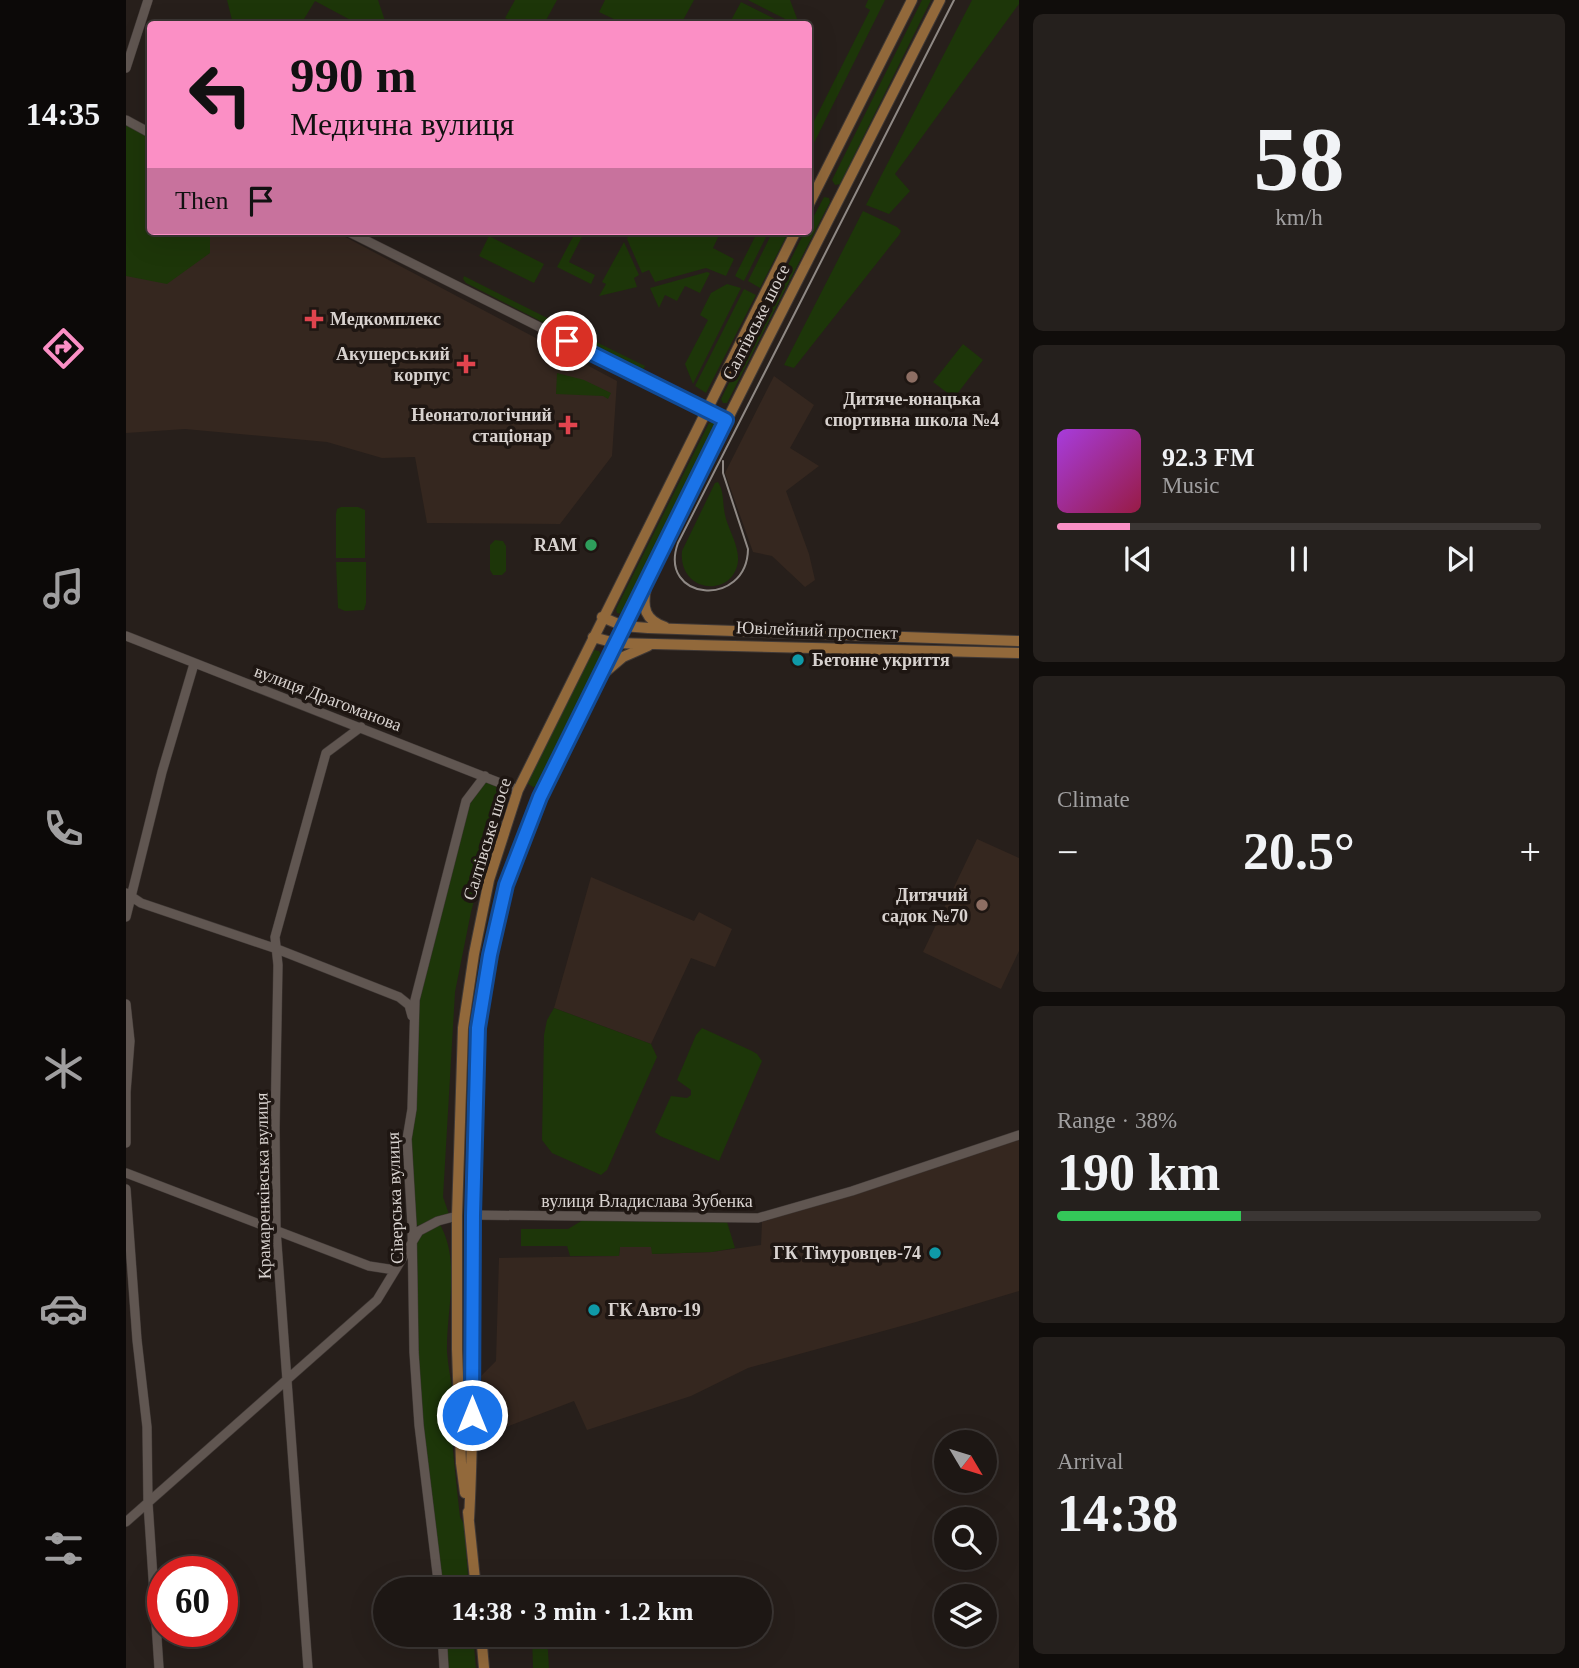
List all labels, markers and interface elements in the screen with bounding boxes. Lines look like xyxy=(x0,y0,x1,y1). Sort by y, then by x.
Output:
text: 990 m xyxy=(290,48,417,103)
icon: left xyxy=(175,49,266,140)
text: 14:35 xyxy=(26,96,100,132)
text: Медична вулиця xyxy=(290,106,514,142)
text: 58 xyxy=(1254,109,1345,210)
icon: arrive xyxy=(242,182,280,220)
text: Then xyxy=(175,186,228,215)
text: km/h xyxy=(1275,205,1323,230)
street label: Салтівське шосе xyxy=(718,261,794,383)
marker: Медкомплекс xyxy=(304,309,324,329)
place label: Медкомплекс xyxy=(330,309,441,329)
pin xyxy=(537,311,597,371)
icon: arrive xyxy=(548,322,586,360)
icon: directions xyxy=(39,324,88,373)
place label: Акушерський корпус xyxy=(336,344,450,385)
marker: Акушерський корпус xyxy=(456,354,476,374)
marker: Дитяче-юнацька спортивна школа №4 xyxy=(904,369,920,385)
place label: Дитяче-юнацька спортивна школа №4 xyxy=(825,389,999,430)
place label: Неонатологічний стаціонар xyxy=(411,405,552,446)
marker: Неонатологічний стаціонар xyxy=(558,415,578,435)
text: 92.3 FM xyxy=(1162,443,1254,472)
text: Music xyxy=(1162,473,1220,498)
place label: RAM xyxy=(534,535,577,555)
marker: RAM xyxy=(583,537,599,553)
icon: previous xyxy=(1119,540,1157,578)
icon: pause xyxy=(1280,540,1318,578)
icon: next xyxy=(1441,540,1479,578)
icon: music xyxy=(39,564,88,613)
street label: Ювілейний проспект xyxy=(736,617,898,643)
place label: Бетонне укриття xyxy=(812,650,950,670)
marker: Бетонне укриття xyxy=(790,652,806,668)
street label: вулиця Драгоманова xyxy=(252,661,404,735)
street label: Салтівське шосе xyxy=(459,775,515,903)
text: Climate xyxy=(1057,787,1130,812)
icon: phone xyxy=(39,804,88,853)
text: 20.5° xyxy=(1243,823,1355,880)
text: − xyxy=(1057,831,1078,873)
text: + xyxy=(1520,831,1541,873)
place label: Дитячий садок №70 xyxy=(882,885,968,926)
marker: Дитячий садок №70 xyxy=(974,897,990,913)
icon: climate xyxy=(39,1044,88,1093)
street label: Крамаренківська вулиця xyxy=(251,1092,275,1280)
text: Range · 38% xyxy=(1057,1108,1177,1133)
street label: Сіверська вулиця xyxy=(383,1132,407,1264)
text: 190 km xyxy=(1057,1144,1220,1201)
street label: вулиця Владислава Зубенка xyxy=(541,1191,753,1211)
place label: ГК Тімуровцев-74 xyxy=(773,1243,921,1263)
marker: ГК Тімуровцев-74 xyxy=(927,1245,943,1261)
icon: car xyxy=(39,1284,88,1333)
place label: ГК Авто-19 xyxy=(608,1300,701,1320)
marker: ГК Авто-19 xyxy=(586,1302,602,1318)
position arrow xyxy=(435,1378,509,1452)
north arrow xyxy=(934,1430,998,1493)
map controls xyxy=(934,1430,997,1647)
text: Arrival xyxy=(1057,1449,1123,1474)
text: 14:38 xyxy=(1057,1485,1178,1542)
button: search xyxy=(934,1507,997,1570)
icon: filters xyxy=(39,1524,88,1573)
speed limit sign: 60 xyxy=(147,1556,238,1647)
button: layers xyxy=(934,1584,997,1647)
text: 14:38 · 3 min · 1.2 km xyxy=(452,1597,693,1626)

